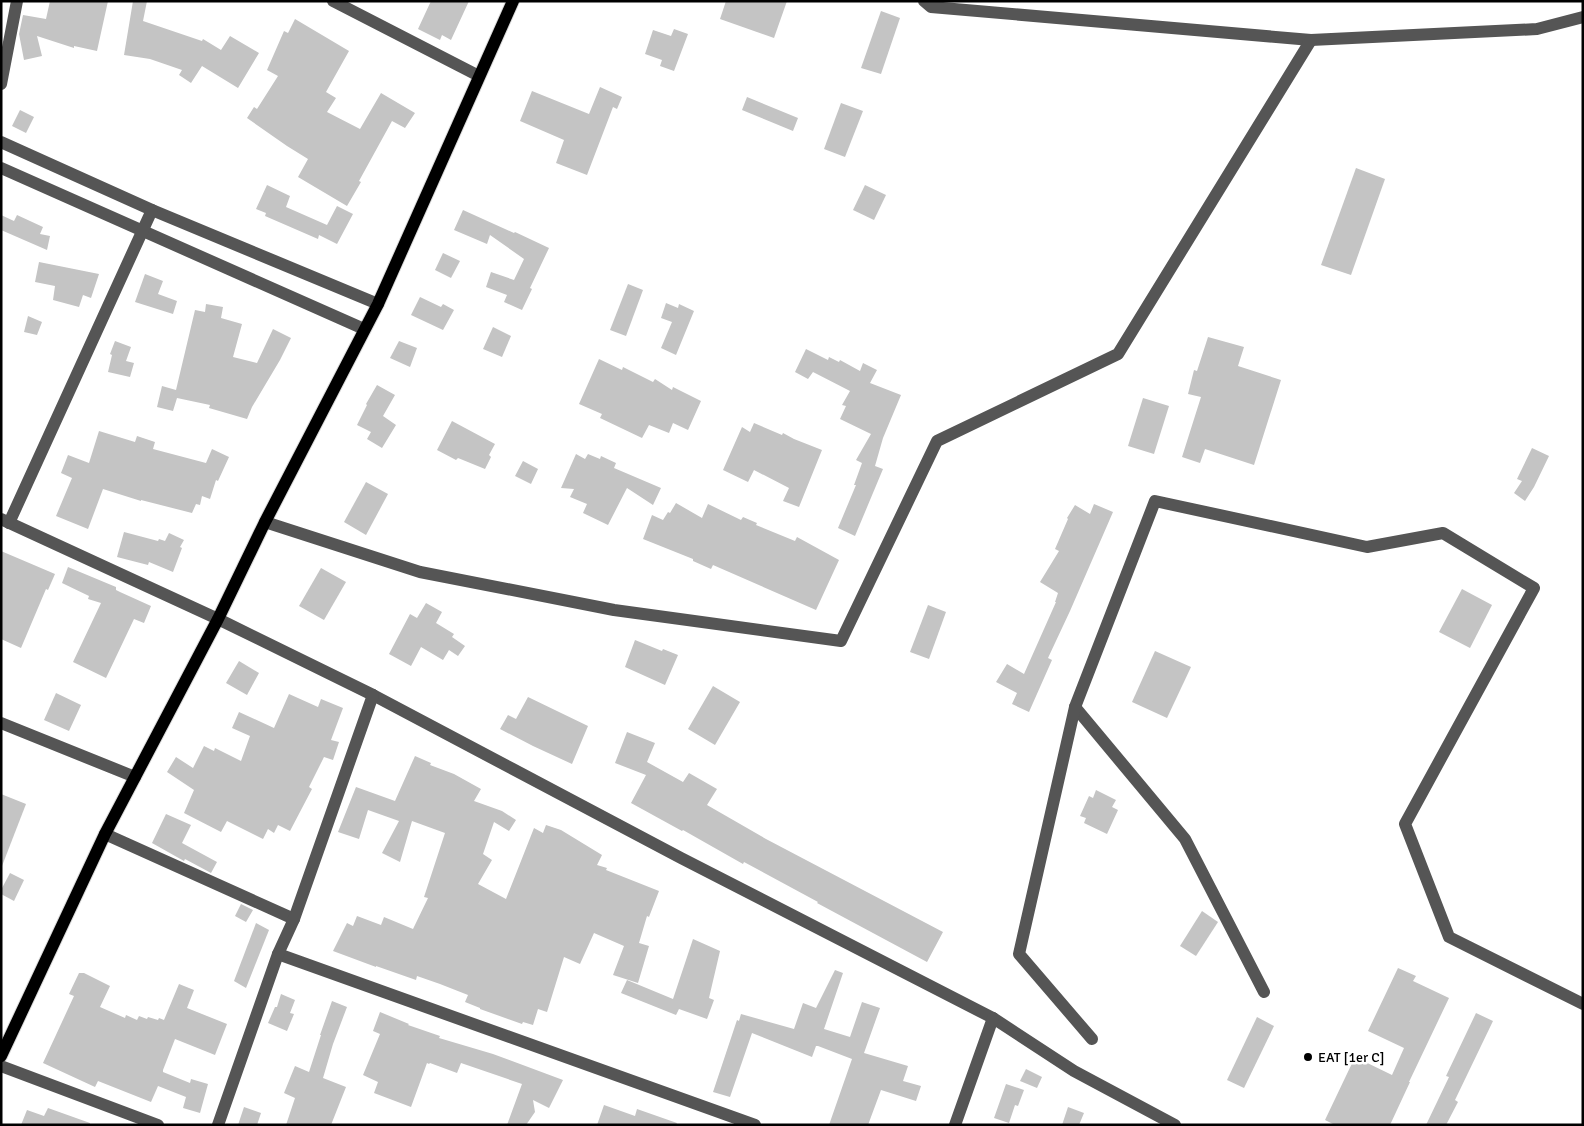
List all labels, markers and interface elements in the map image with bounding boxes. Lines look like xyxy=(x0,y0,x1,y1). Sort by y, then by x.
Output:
place label: EAT [1er C] xyxy=(1318,1049,1384,1066)
marker: EAT [1er C] xyxy=(1302,1051,1314,1063)

